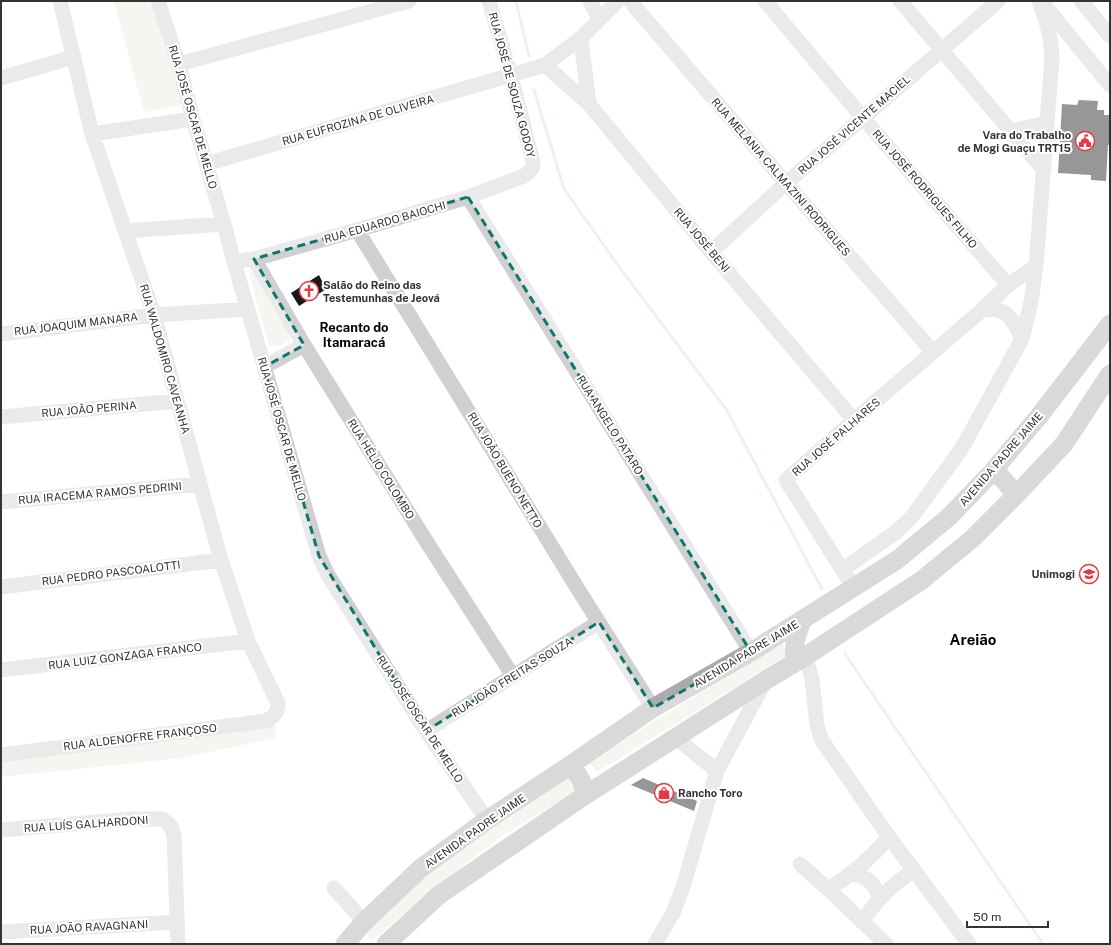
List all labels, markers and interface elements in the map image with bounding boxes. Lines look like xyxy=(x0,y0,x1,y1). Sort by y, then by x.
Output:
street label: RUA JOSÉ DE SOUZA GODOY xyxy=(487,11,538,159)
street label: RUA JOSÉ OSCAR DE MELLO xyxy=(167,43,220,190)
street label: RUA JOSÉ VICENTE MACIEL xyxy=(795,72,912,177)
street label: RUA EUFROZINA DE OLIVEIRA xyxy=(281,92,436,147)
street label: RUA MELANIA CALMAZINI RODRIGUES xyxy=(709,96,853,258)
street label: RUA JOSÉ RODRIGUES FILHO xyxy=(870,127,980,251)
place label: Vara do Trabalho de Mogi Guaçu TRT15 xyxy=(958,129,1071,155)
public building icon: Vara do Trabalho de Mogi Guaçu TRT15 xyxy=(1074,130,1096,152)
street label: RUA EDUARDO BAIOCHI xyxy=(323,199,447,245)
street label: RUA JOSÉ BENI xyxy=(672,205,733,274)
place label: Salão do Reino das Testemunhas de Jeová xyxy=(323,279,440,304)
church icon: Salão do Reino das Testemunhas de Jeová xyxy=(298,280,320,302)
street label: RUA WALDOMIRO CAVEANHA xyxy=(138,283,192,435)
street label: RUA JOAQUIM MANARA xyxy=(13,310,139,338)
district label: Recanto do Itamaracá xyxy=(319,320,389,350)
street label: RUA JOSÉ OSCAR DE MELLO xyxy=(256,355,309,502)
street label: RUA ANGELO PATARO xyxy=(574,373,646,477)
street label: RUA JOSÉ PALHARES xyxy=(789,395,882,478)
street label: RUA JOÃO PERINA xyxy=(41,399,137,419)
street label: RUA JOÃO BUENO NETTO xyxy=(466,410,544,530)
street label: AVENIDA PADRE JAIME xyxy=(957,410,1045,508)
street label: RUA HÉLIO COLOMBO xyxy=(345,416,418,521)
street label: RUA IRACEMA RAMOS PEDRINI xyxy=(18,480,182,506)
street label: RUA PEDRO PASCOALOTTI xyxy=(41,559,181,587)
school or university icon: Unimogi xyxy=(1078,563,1100,585)
place label: Unimogi xyxy=(1032,568,1075,580)
street label: AVENIDA PADRE JAIME xyxy=(691,618,801,690)
district label: Areião xyxy=(950,631,997,648)
street label: RUA JOÃO FREITAS SOUZA xyxy=(449,635,575,719)
street label: RUA LUIZ GONZAGA FRANCO xyxy=(47,641,203,671)
street label: RUA JOSÉ OSCAR DE MELLO xyxy=(374,653,466,785)
street label: RUA ALDENOFRE FRANÇOSO xyxy=(63,722,218,753)
shop icon: Rancho Toro xyxy=(653,782,675,804)
place label: Rancho Toro xyxy=(678,787,743,799)
street label: AVENIDA PADRE JAIME xyxy=(422,792,528,870)
street label: RUA LUÍS GALHARDONI xyxy=(23,813,149,834)
scale bar xyxy=(967,903,1048,929)
text: 50 m xyxy=(973,910,1001,924)
street label: RUA JOÃO RAVAGNANI xyxy=(30,918,148,936)

